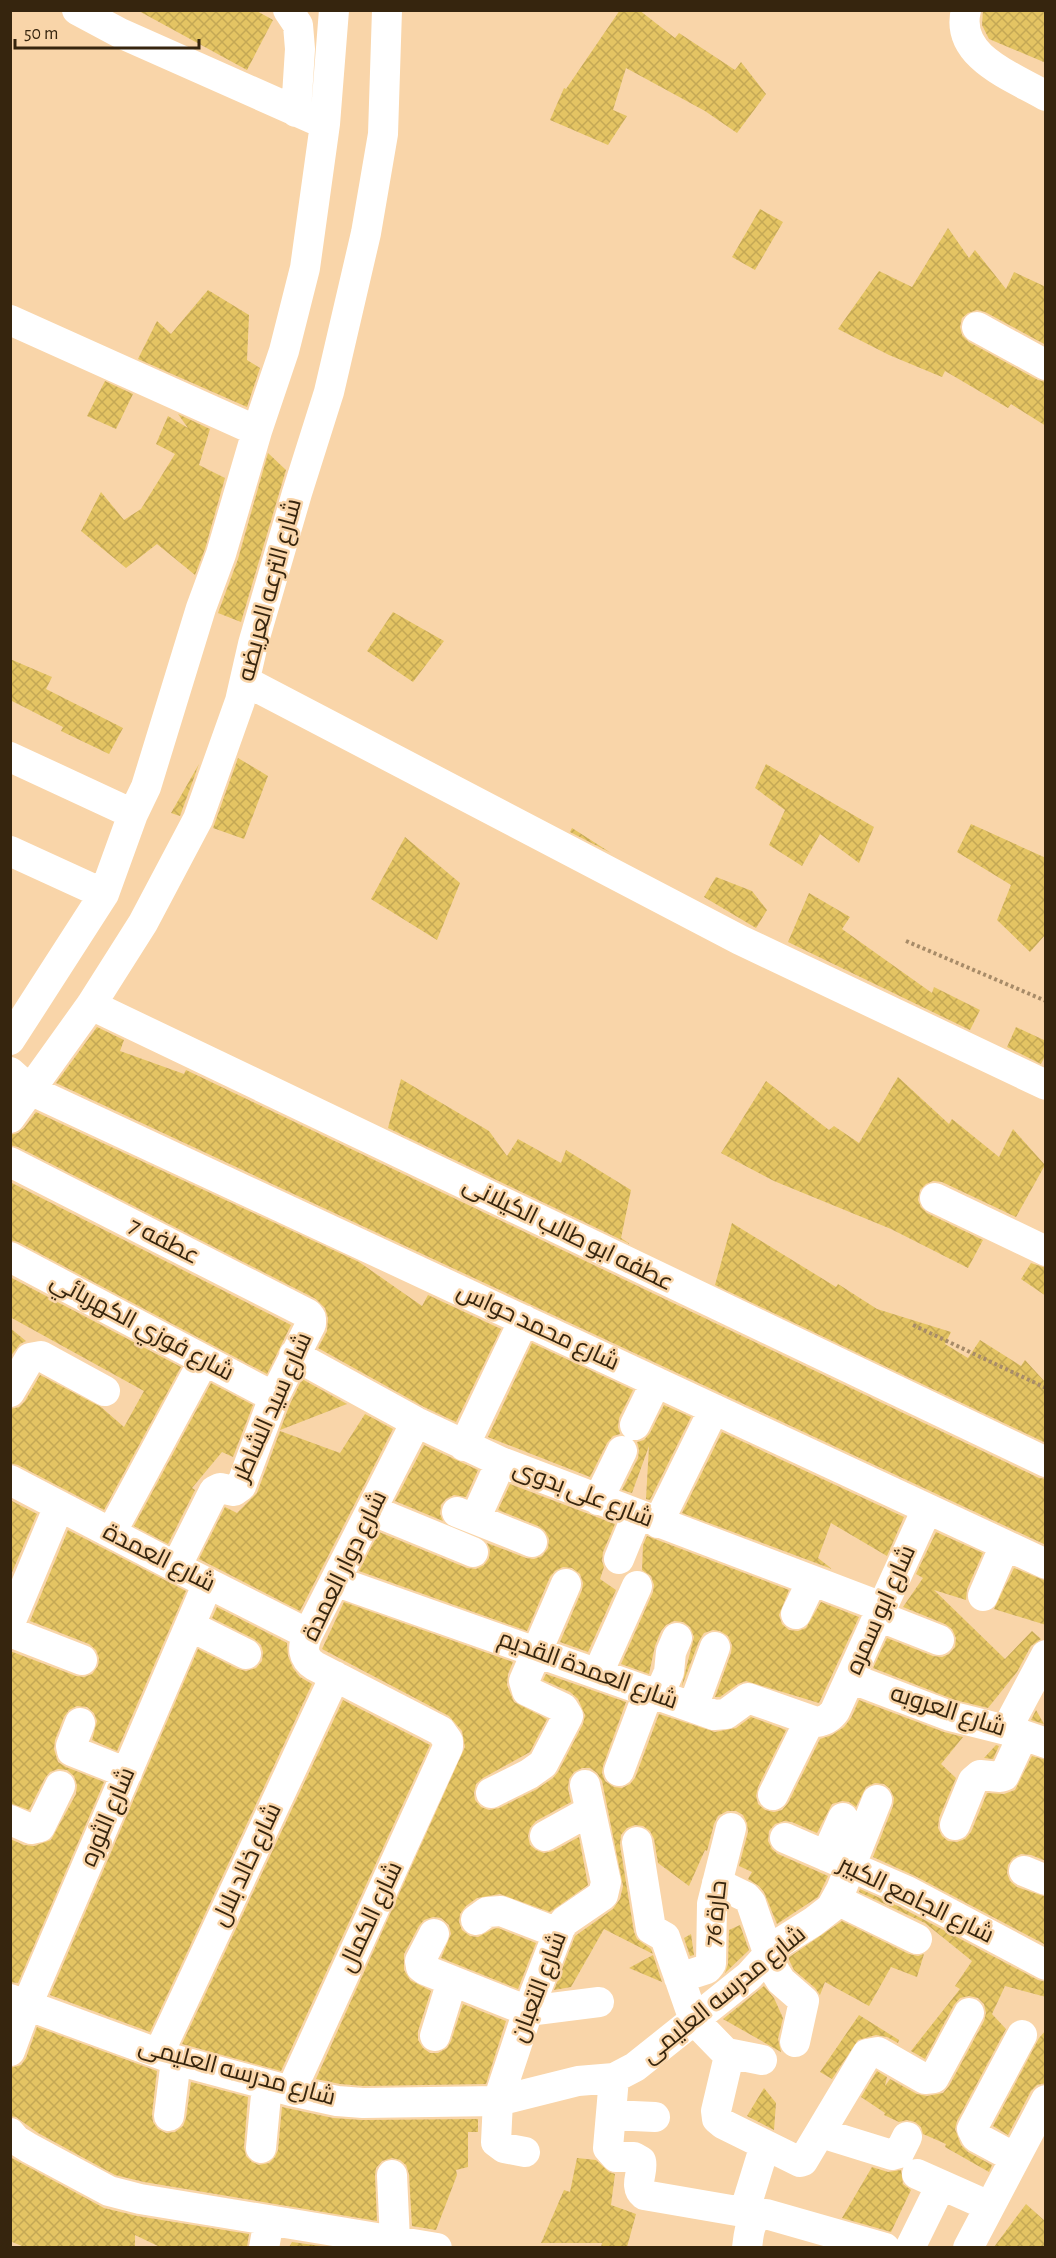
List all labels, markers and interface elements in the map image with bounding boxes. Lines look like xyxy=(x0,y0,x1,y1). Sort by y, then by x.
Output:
scale bar xyxy=(15,12,200,50)
text: 50 m xyxy=(24,25,58,43)
street label: شارع الترعه العريضه xyxy=(233,496,309,685)
street label: عطفه ابو طالب الكيلانى xyxy=(459,1173,677,1296)
street label: عطفه 7 xyxy=(125,1213,203,1269)
street label: شارع فوزي الكهربائي xyxy=(44,1268,238,1391)
street label: شارع محمد حواس xyxy=(452,1278,623,1378)
street label: شارع سيد الشاطر xyxy=(228,1329,319,1488)
street label: شارع على بدوى xyxy=(509,1455,657,1534)
street label: شارع دوار العمدة xyxy=(298,1487,394,1646)
street label: شارع العمدة xyxy=(98,1519,219,1599)
street label: شارع ابو سمره xyxy=(841,1541,923,1679)
street label: شارع العمدة القديم xyxy=(494,1625,681,1716)
street label: شارع العروبه xyxy=(887,1680,1009,1744)
street label: شارع الثوره xyxy=(76,1764,142,1871)
street label: شارع خالد بلال xyxy=(207,1799,289,1931)
street label: شارع الجامع الكبير xyxy=(831,1850,998,1951)
street label: شارع الكمال xyxy=(334,1858,410,1977)
street label: حارة 76 xyxy=(701,1879,731,1947)
street label: شارع مدرسه العليمى xyxy=(637,1921,812,2070)
street label: شارع التعبان xyxy=(506,1928,574,2047)
street label: شارع مدرسه العليمى xyxy=(135,2033,338,2113)

